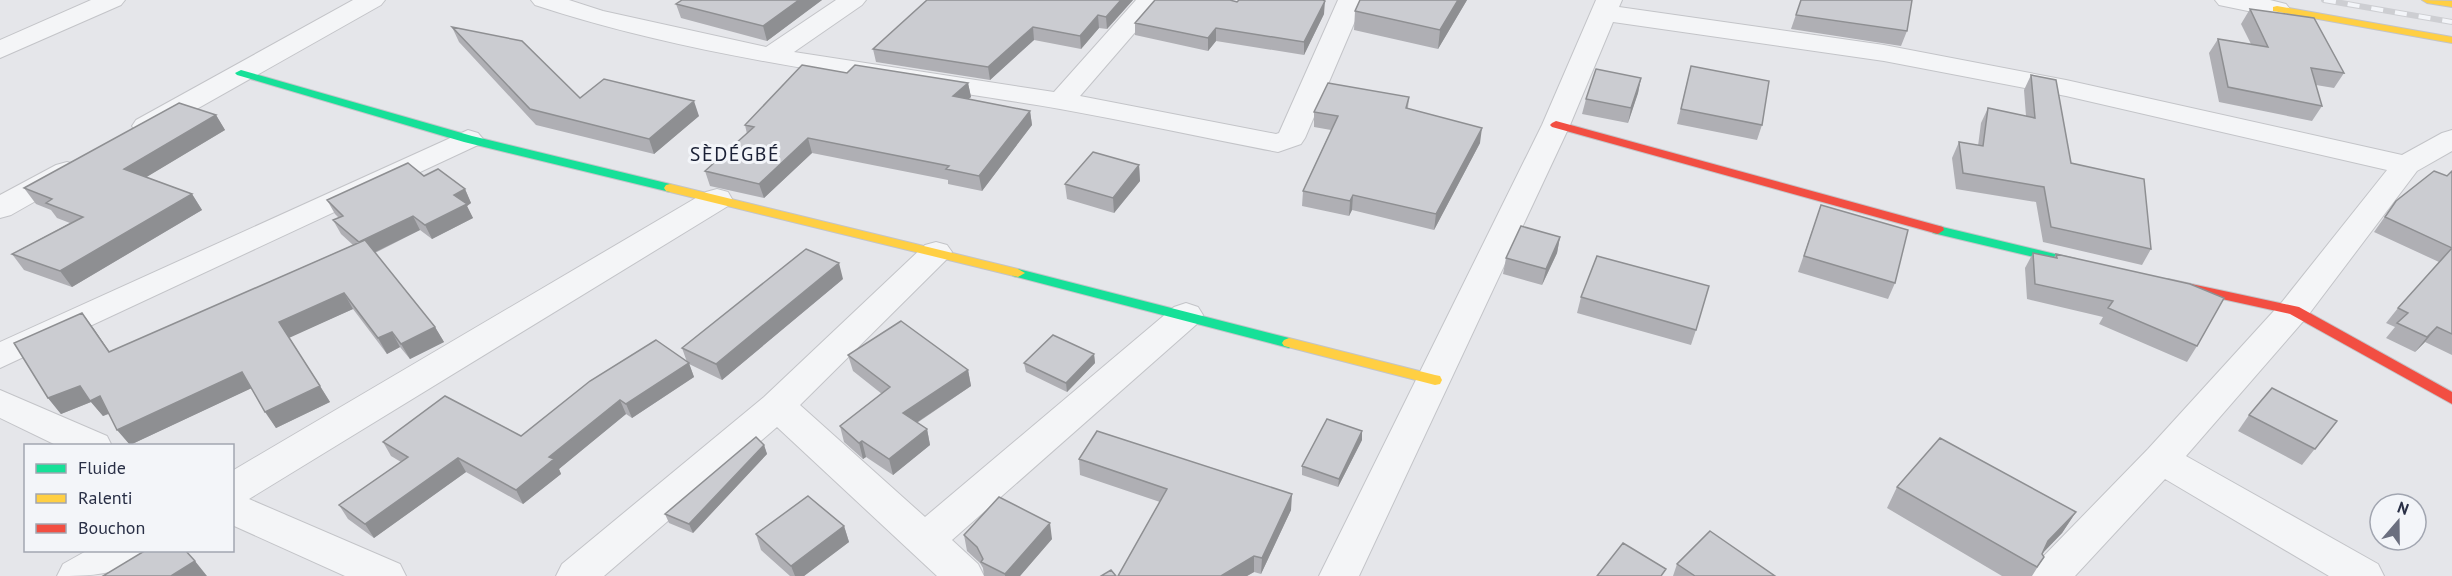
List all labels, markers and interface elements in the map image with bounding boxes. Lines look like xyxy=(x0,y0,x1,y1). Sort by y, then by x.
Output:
district label: SÈDÉGBÉ xyxy=(690,141,780,167)
legend xyxy=(24,444,234,552)
text: Fluide xyxy=(78,456,126,479)
text: Ralenti xyxy=(78,486,133,509)
north arrow xyxy=(2368,492,2428,552)
text: N xyxy=(2395,497,2411,519)
text: Bouchon xyxy=(78,516,145,539)

